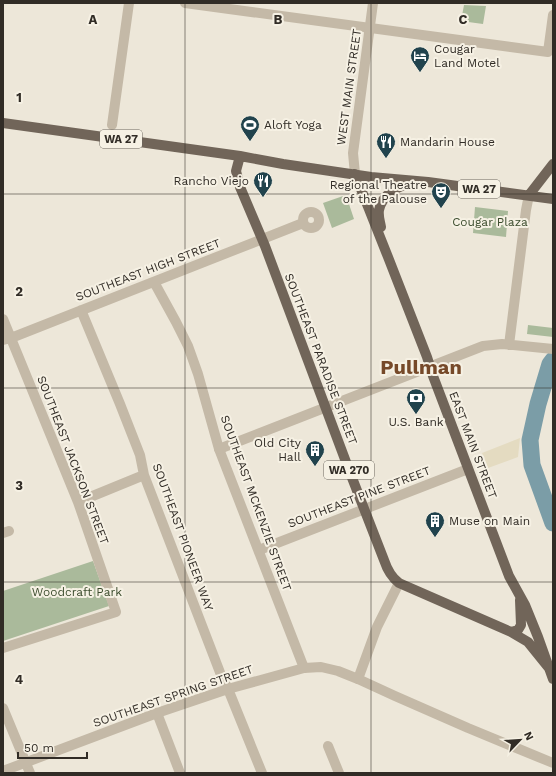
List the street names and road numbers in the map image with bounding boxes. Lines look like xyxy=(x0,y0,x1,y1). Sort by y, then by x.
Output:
street label: WEST MAIN STREET xyxy=(334,28,364,146)
road number: WA 27 xyxy=(100,130,142,148)
road number: WA 27 xyxy=(458,180,500,198)
street label: SOUTHEAST HIGH STREET xyxy=(74,236,222,304)
street label: SOUTHEAST PARADISE STREET xyxy=(282,271,360,447)
street label: SOUTHEAST JACKSON STREET xyxy=(34,374,112,546)
street label: EAST MAIN STREET xyxy=(446,389,500,501)
street label: SOUTHEAST MCKENZIE STREET xyxy=(218,413,294,593)
street label: SOUTHEAST PIONEER WAY xyxy=(150,461,216,613)
road number: WA 270 xyxy=(324,461,374,479)
street label: SOUTHEAST PINE STREET xyxy=(286,463,432,531)
street label: SOUTHEAST SPRING STREET xyxy=(91,662,255,730)

